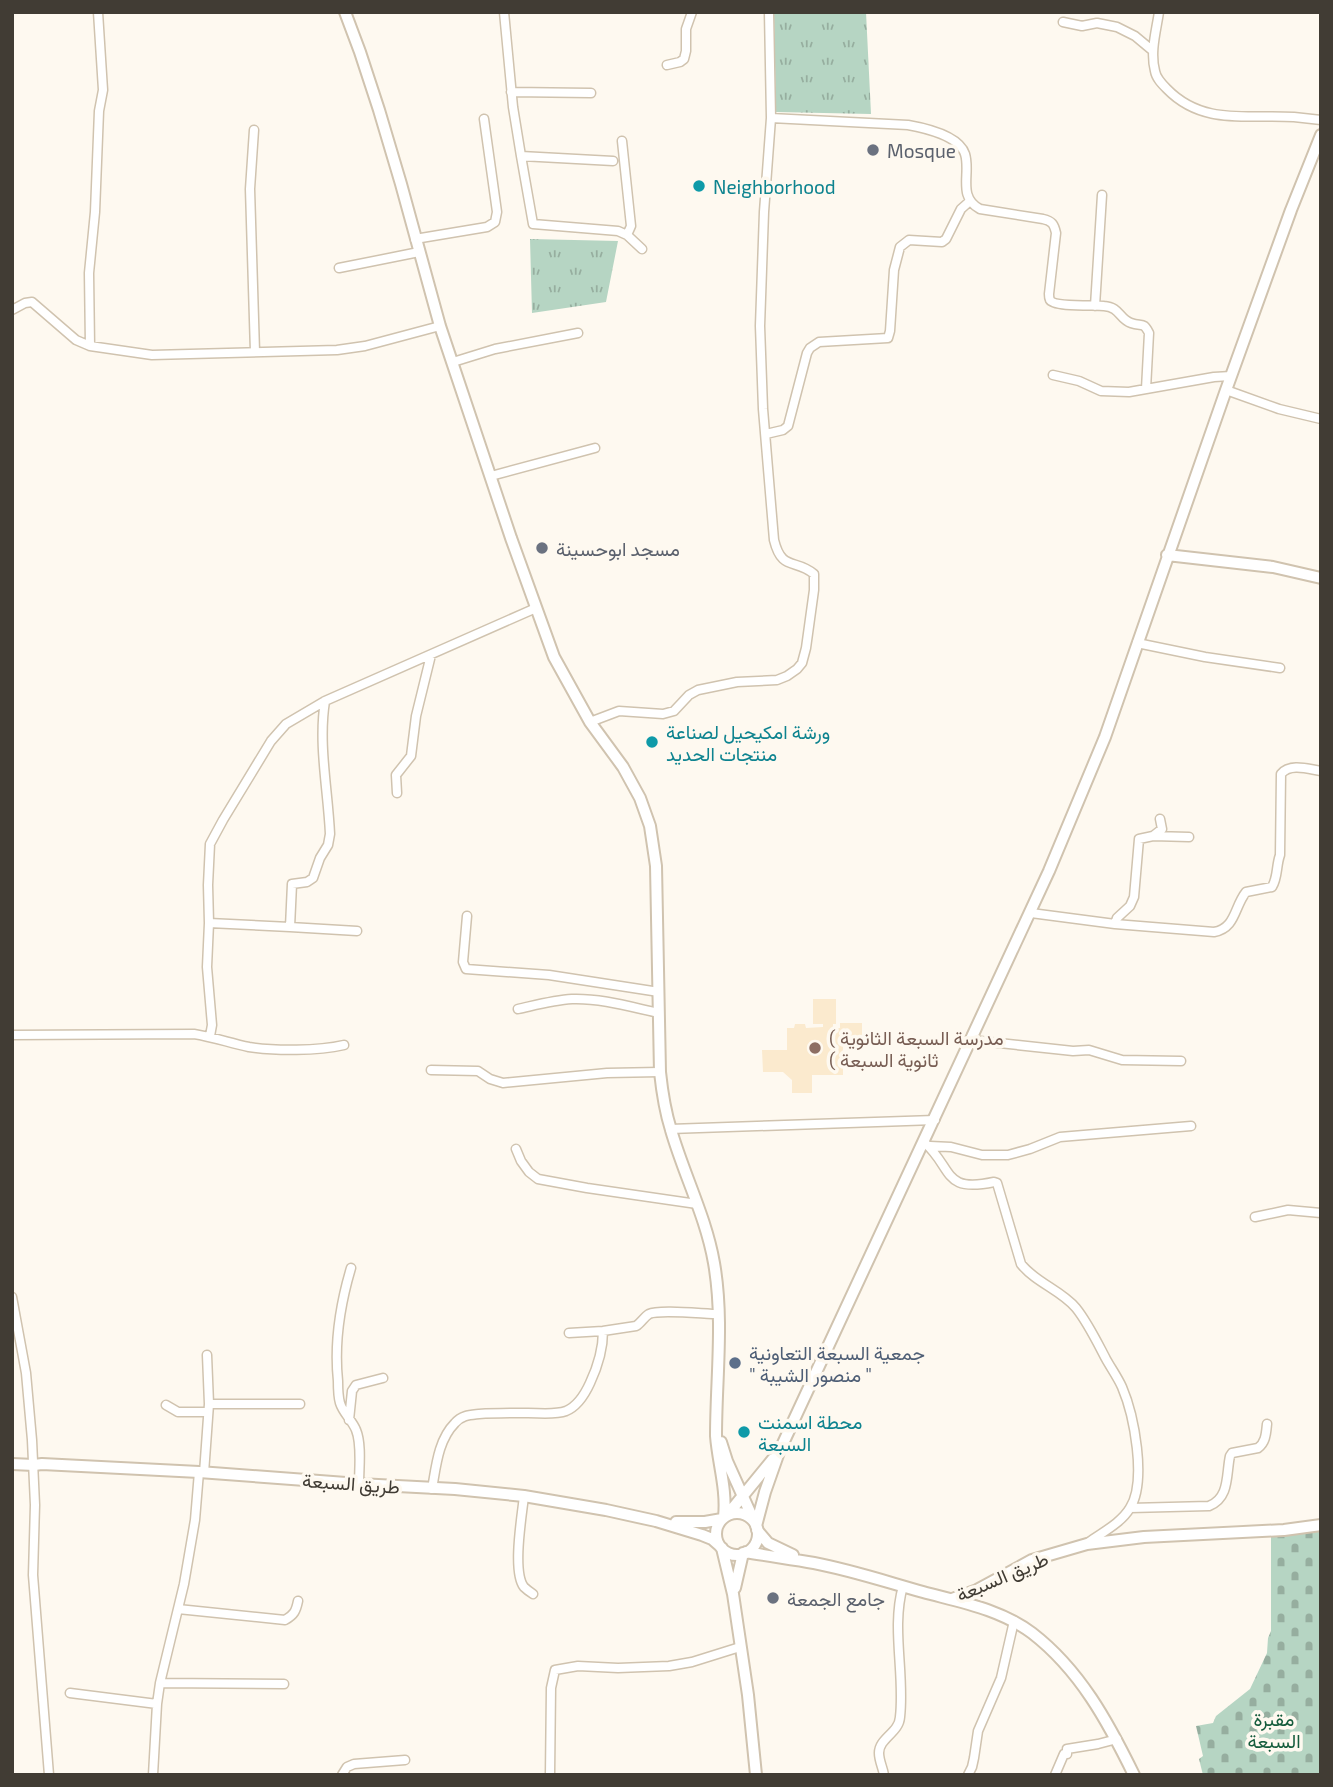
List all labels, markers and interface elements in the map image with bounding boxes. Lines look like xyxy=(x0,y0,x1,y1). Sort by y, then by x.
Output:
place label: Mosque xyxy=(887,139,956,162)
marker: Mosque xyxy=(865,142,881,158)
place label: Neighborhood xyxy=(713,175,836,198)
marker: Neighborhood xyxy=(691,178,707,194)
place label: مسجد ابوحسينة xyxy=(556,537,680,561)
marker: مسجد ابوحسينة xyxy=(534,540,550,556)
place label: ورشة امكيحيل لصناعة منتجات الحديد xyxy=(666,720,830,766)
marker: ورشة امكيحيل لصناعة منتجات الحديد xyxy=(644,734,660,750)
place label: ( مدرسة السبعة الثانوية ( ثانوية السبعة xyxy=(829,1026,1004,1072)
marker: ( مدرسة السبعة الثانوية ( ثانوية السبعة xyxy=(807,1040,823,1056)
place label: جمعية السبعة التعاونية " منصور الشيبة " xyxy=(749,1341,925,1387)
marker: جمعية السبعة التعاونية " منصور الشيبة " xyxy=(727,1355,743,1371)
place label: محطة اسمنت السبعة xyxy=(758,1410,862,1456)
marker: محطة اسمنت السبعة xyxy=(736,1424,752,1440)
street label: طريق السبعة xyxy=(301,1468,401,1499)
street label: طريق السبعة xyxy=(953,1546,1052,1607)
place label: جامع الجمعة xyxy=(787,1587,885,1613)
marker: جامع الجمعة xyxy=(765,1590,781,1606)
park label: مقبرة السبعة xyxy=(1247,1707,1301,1753)

